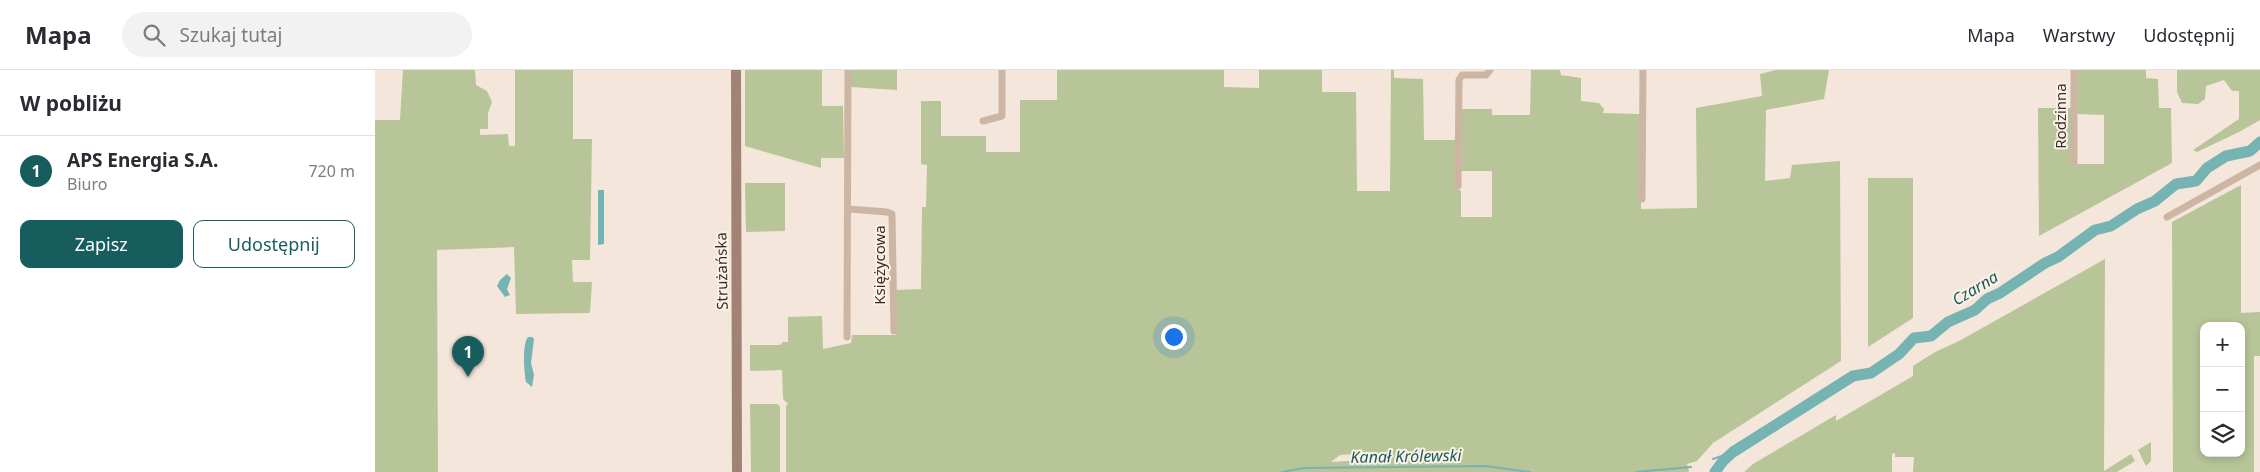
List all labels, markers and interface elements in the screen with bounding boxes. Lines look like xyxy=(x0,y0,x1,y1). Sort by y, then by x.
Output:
search box xyxy=(122,12,472,57)
text: Mapa xyxy=(25,18,92,51)
icon: search xyxy=(140,21,168,49)
text: Szukaj tutaj xyxy=(180,22,282,48)
text: Mapa xyxy=(1967,23,2015,47)
text: Warstwy xyxy=(2043,23,2115,47)
text: Udostępnij xyxy=(2143,23,2235,47)
street label: Rodzinna xyxy=(2050,83,2070,149)
text: W pobliżu xyxy=(20,89,122,117)
text: APS Energia S.A. xyxy=(67,147,218,173)
text: 1 xyxy=(31,160,41,182)
text: 720 m xyxy=(308,160,355,182)
text: Biuro xyxy=(67,173,107,195)
button: Zapisz xyxy=(20,220,183,268)
button: Udostępnij xyxy=(193,220,355,268)
street label: Księżycowa xyxy=(869,225,889,305)
street label: Strużańska xyxy=(710,232,732,310)
water label: Czarna xyxy=(1948,266,2002,310)
map controls xyxy=(2200,322,2245,457)
button: + xyxy=(2200,322,2245,367)
your location xyxy=(1161,324,1187,350)
pin: 1 xyxy=(452,336,484,377)
button: − xyxy=(2200,367,2245,412)
button: layers xyxy=(2200,412,2245,457)
water label: Kanał Królewski xyxy=(1350,444,1463,468)

